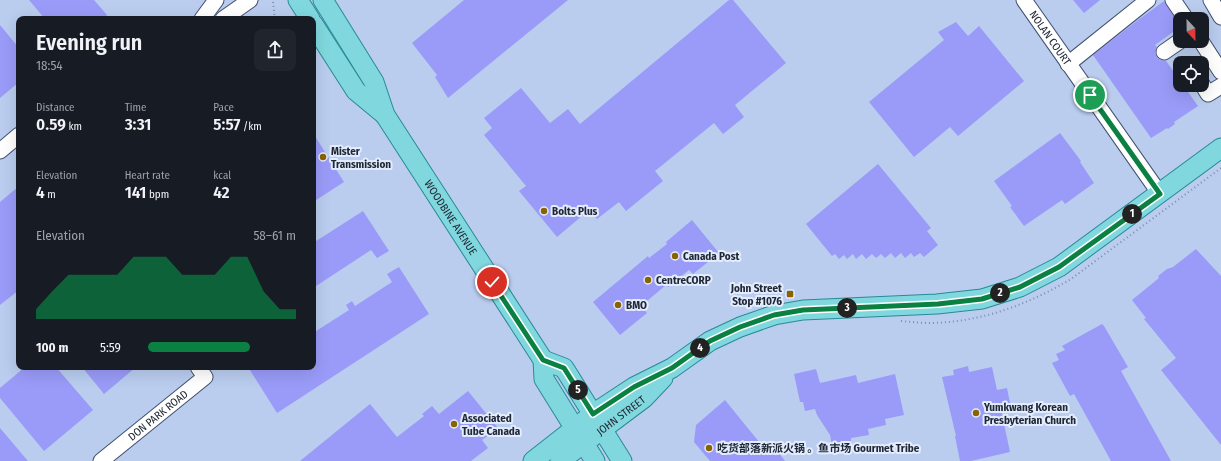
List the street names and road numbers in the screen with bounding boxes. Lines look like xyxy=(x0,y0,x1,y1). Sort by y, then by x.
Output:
street label: NOLAN COURT xyxy=(1027,8,1074,68)
street label: WOODBINE AVENUE xyxy=(422,178,479,257)
street label: DON PARK ROAD xyxy=(126,388,191,443)
street label: JOHN STREET xyxy=(594,393,649,438)

